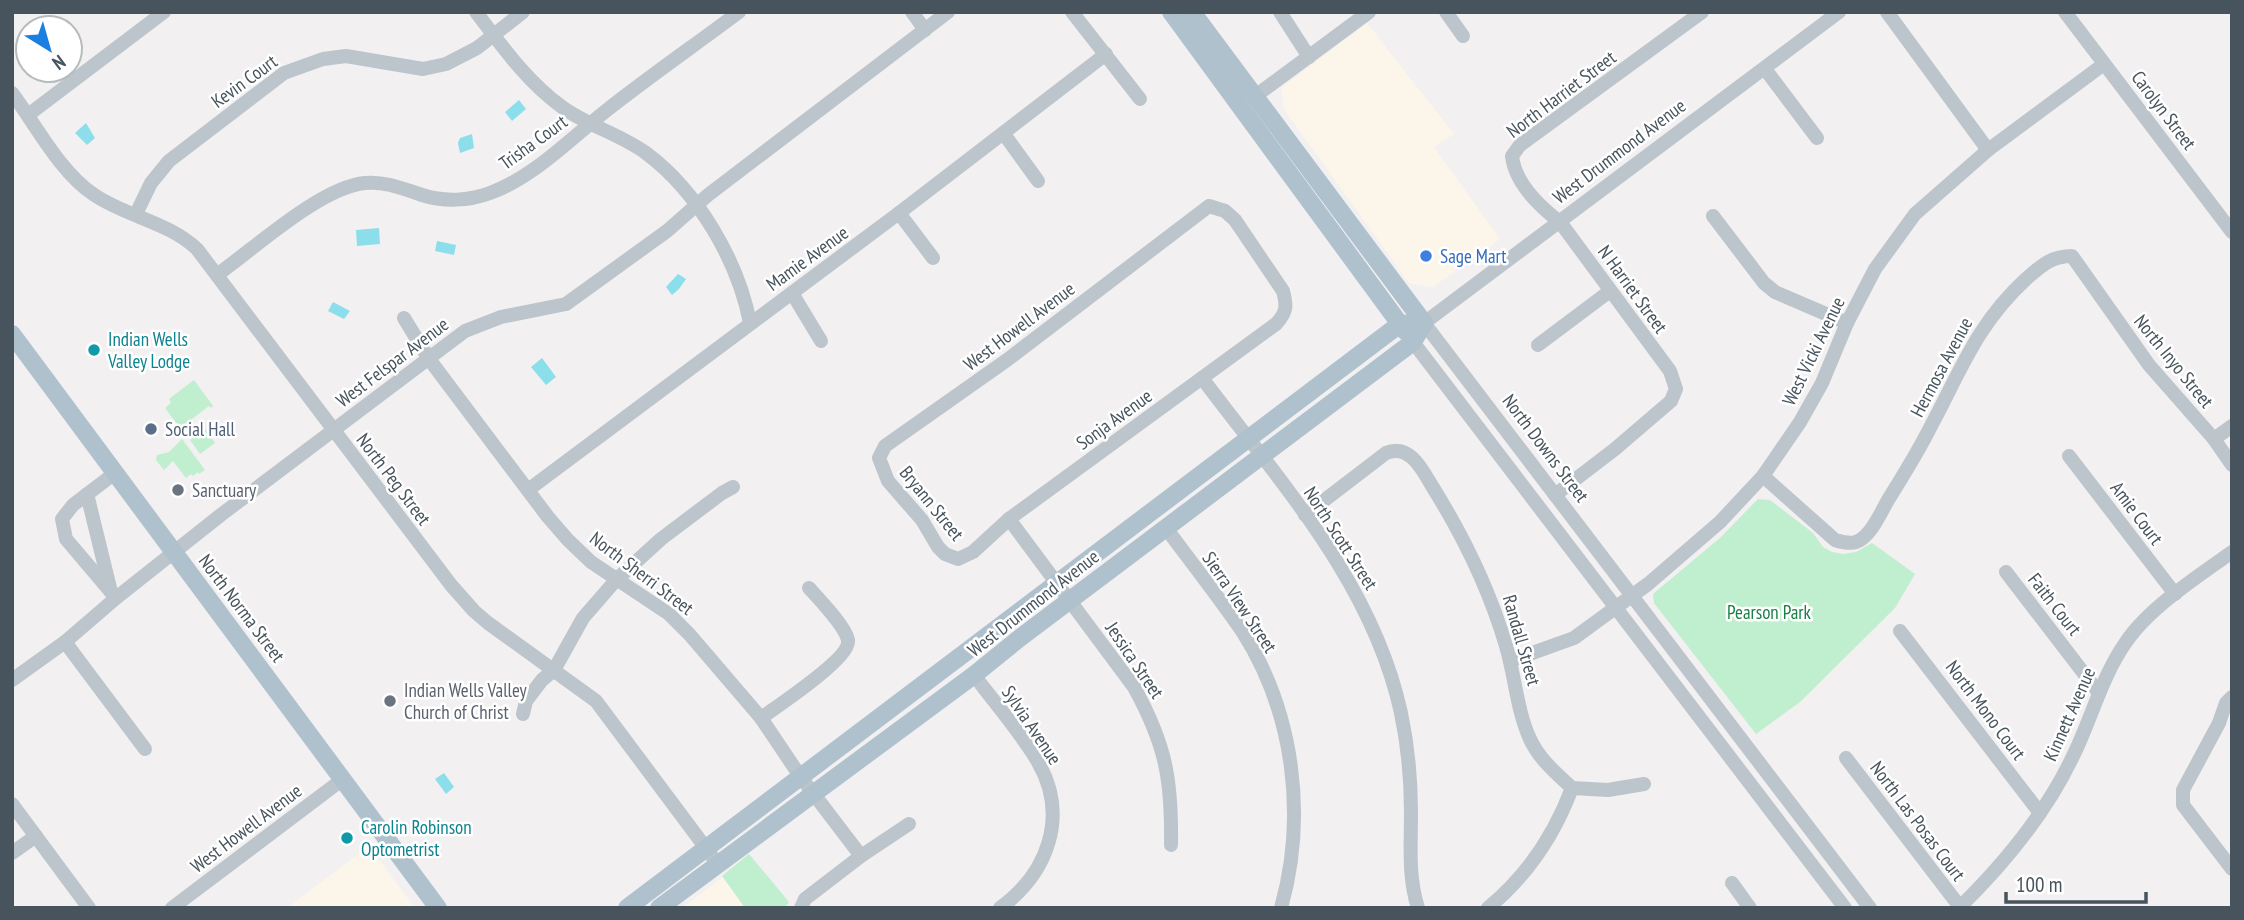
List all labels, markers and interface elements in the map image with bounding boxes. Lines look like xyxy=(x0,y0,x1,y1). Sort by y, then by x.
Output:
north arrow xyxy=(14,14,84,84)
street label: North Harriet Street xyxy=(1502,45,1621,143)
street label: Kevin Court xyxy=(206,49,282,113)
text: N xyxy=(48,50,71,75)
street label: Carolyn Street xyxy=(2127,66,2202,155)
street label: West Drummond Avenue xyxy=(1548,93,1690,209)
street label: Trisha Court xyxy=(494,109,572,175)
street label: Mamie Avenue xyxy=(761,220,853,296)
street label: N Harriet Street xyxy=(1593,240,1673,338)
place label: Sage Mart xyxy=(1440,244,1507,268)
marker: Sage Mart xyxy=(1418,248,1434,264)
street label: West Howell Avenue xyxy=(959,276,1080,376)
street label: West Vicki Avenue xyxy=(1776,293,1850,409)
street label: North Inyo Street xyxy=(2129,309,2219,413)
street label: West Felspar Avenue xyxy=(331,312,453,412)
street label: Hermosa Avenue xyxy=(1905,313,1977,421)
place label: Indian Wells Valley Lodge xyxy=(107,327,190,373)
marker: Indian Wells Valley Lodge xyxy=(86,342,102,358)
street label: Sonja Avenue xyxy=(1071,383,1157,455)
street label: North Downs Street xyxy=(1498,389,1595,507)
place label: Social Hall xyxy=(165,417,235,441)
marker: Social Hall xyxy=(143,421,159,437)
street label: North Peg Street xyxy=(352,428,437,530)
street label: Bryann Street xyxy=(895,461,970,546)
street label: Amie Court xyxy=(2105,477,2169,550)
place label: Sanctuary xyxy=(192,478,257,502)
marker: Sanctuary xyxy=(170,482,186,498)
street label: North Scott Street xyxy=(1299,482,1384,595)
street label: North Sherri Street xyxy=(585,526,699,620)
street label: West Drummond Avenue xyxy=(963,544,1104,662)
street label: Sierra View Street xyxy=(1197,547,1283,658)
street label: North Norma Street xyxy=(194,549,291,667)
street label: Faith Court xyxy=(2023,568,2087,641)
street label: Randall Street xyxy=(1498,592,1547,689)
park label: Pearson Park xyxy=(1727,600,1812,624)
street label: Jessica Street xyxy=(1100,616,1170,703)
street label: North Mono Court xyxy=(1941,656,2032,765)
street label: Kinnett Avenue xyxy=(2038,663,2100,765)
place label: Indian Wells Valley Church of Christ xyxy=(404,678,528,724)
street label: Sylvia Avenue xyxy=(997,681,1067,769)
marker: Indian Wells Valley Church of Christ xyxy=(382,693,398,709)
street label: North Las Posas Court xyxy=(1865,756,1971,886)
street label: West Howell Avenue xyxy=(186,778,307,878)
place label: Carolin Robinson Optometrist xyxy=(361,815,472,861)
marker: Carolin Robinson Optometrist xyxy=(339,830,355,846)
scale bar xyxy=(2006,860,2146,904)
text: 100 m xyxy=(2016,871,2062,898)

